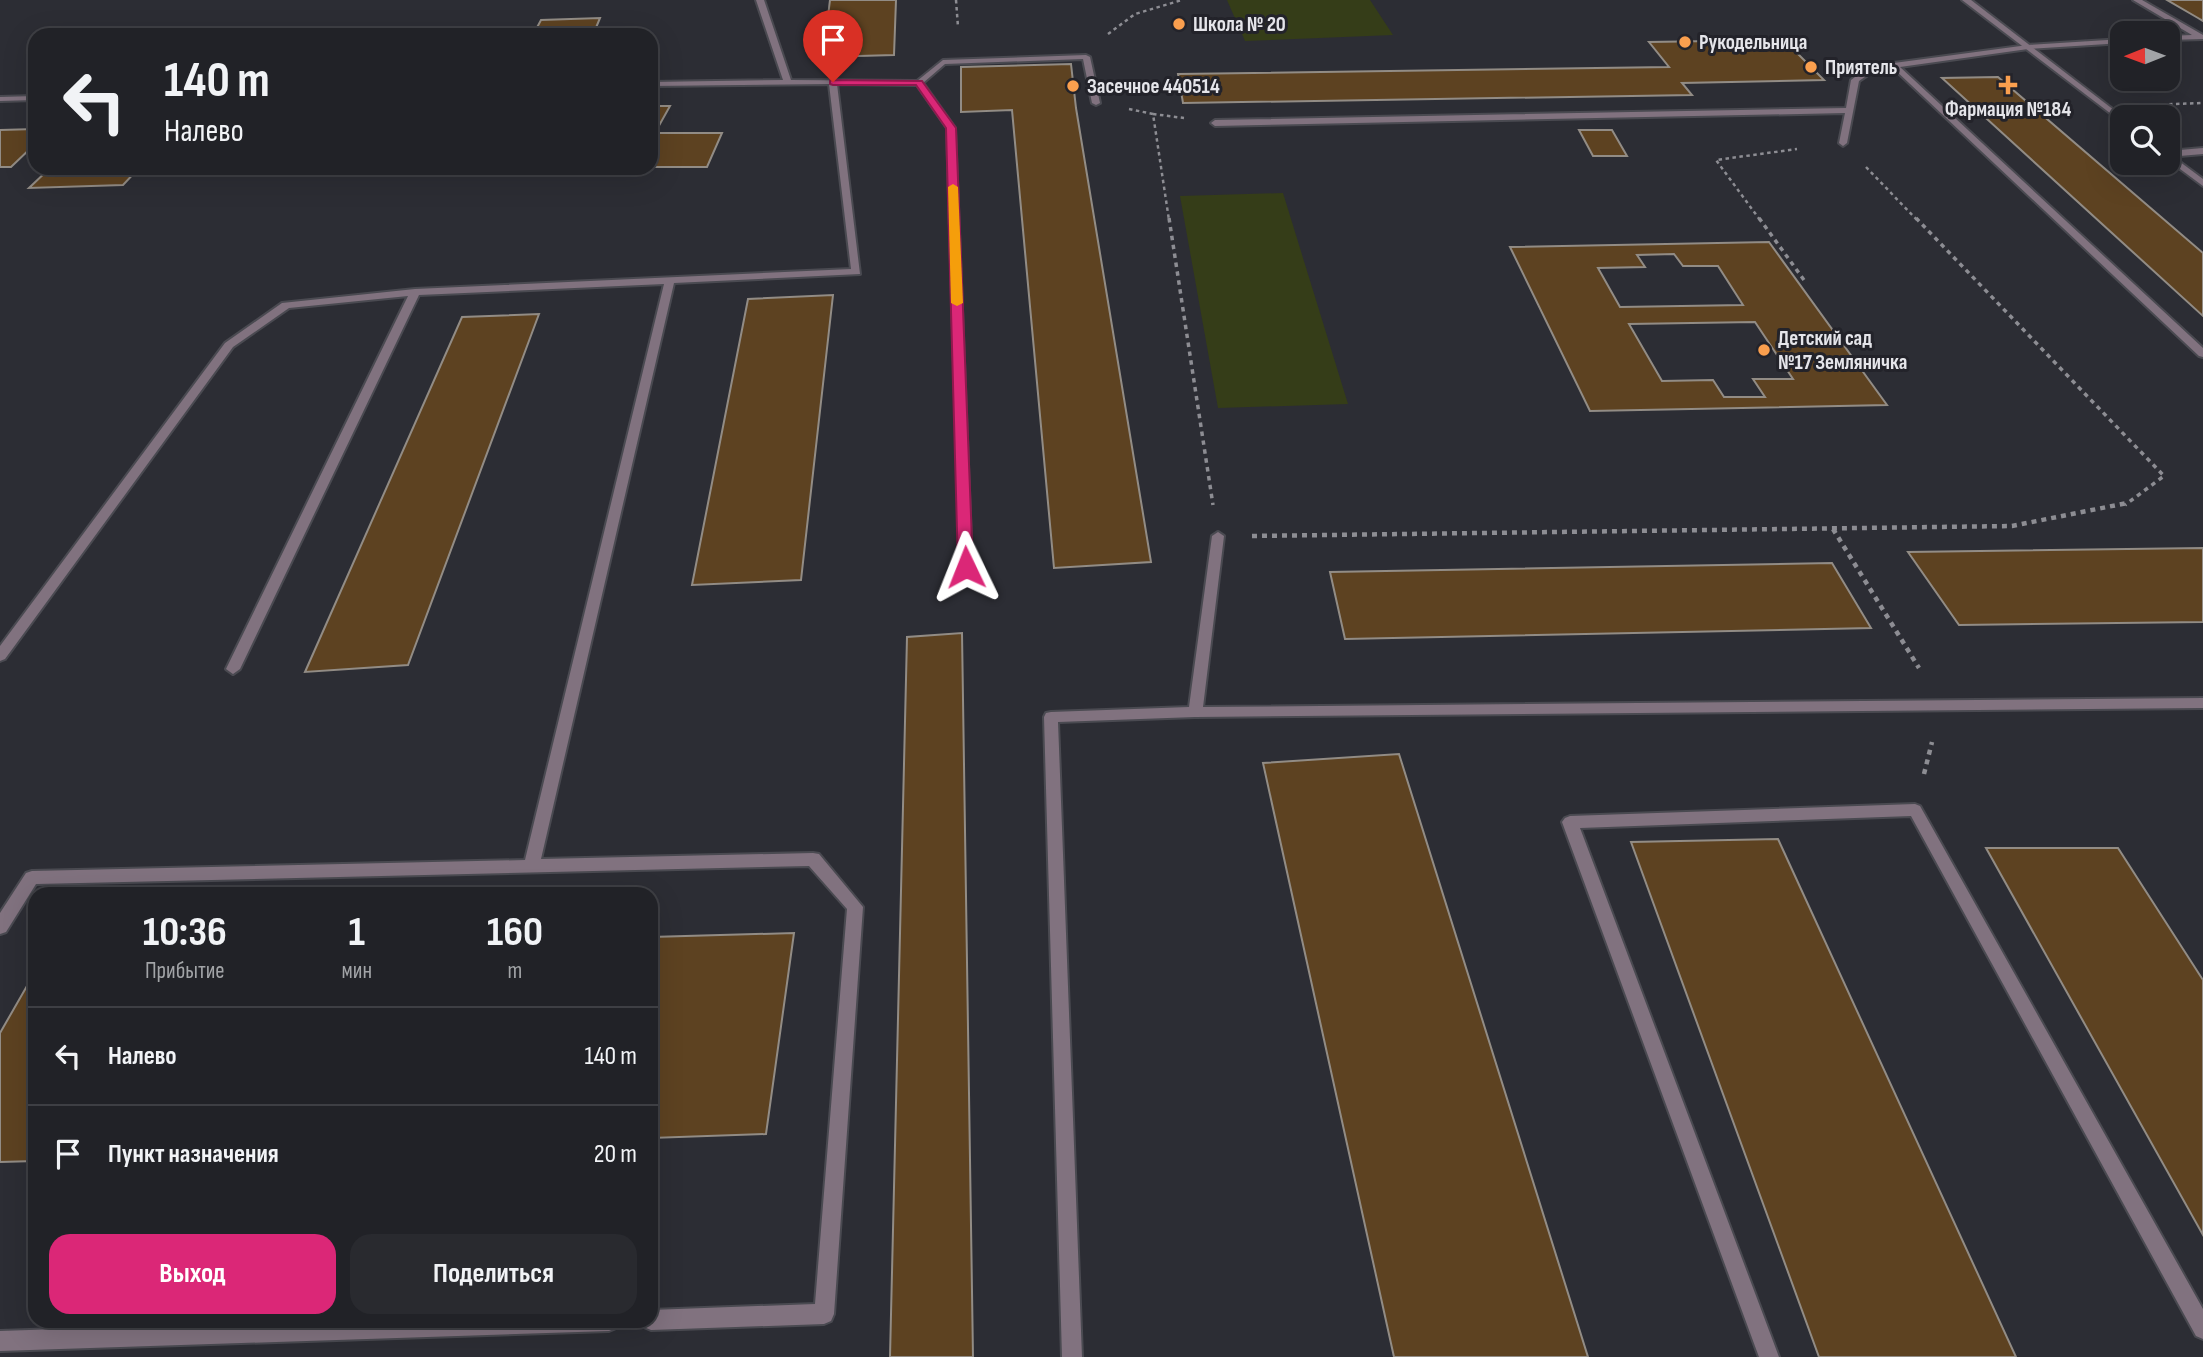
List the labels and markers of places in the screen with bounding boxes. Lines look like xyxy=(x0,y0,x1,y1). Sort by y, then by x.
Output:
pin xyxy=(803,10,863,82)
place label: Школа № 20 xyxy=(1193,12,1286,37)
marker: Школа № 20 xyxy=(1171,16,1187,32)
place label: Рукодельница xyxy=(1699,30,1807,55)
marker: Рукодельница xyxy=(1677,34,1693,50)
place label: Приятель xyxy=(1825,55,1897,80)
marker: Приятель xyxy=(1803,59,1819,75)
place label: Засечное 440514 xyxy=(1087,74,1220,99)
marker: Фармация №184 xyxy=(2000,77,2016,93)
marker: Засечное 440514 xyxy=(1065,78,1081,94)
place label: Фармация №184 xyxy=(1945,97,2072,122)
place label: Детский сад №17 Земляничка xyxy=(1778,326,1907,375)
marker: Детский сад №17 Земляничка xyxy=(1756,342,1772,358)

